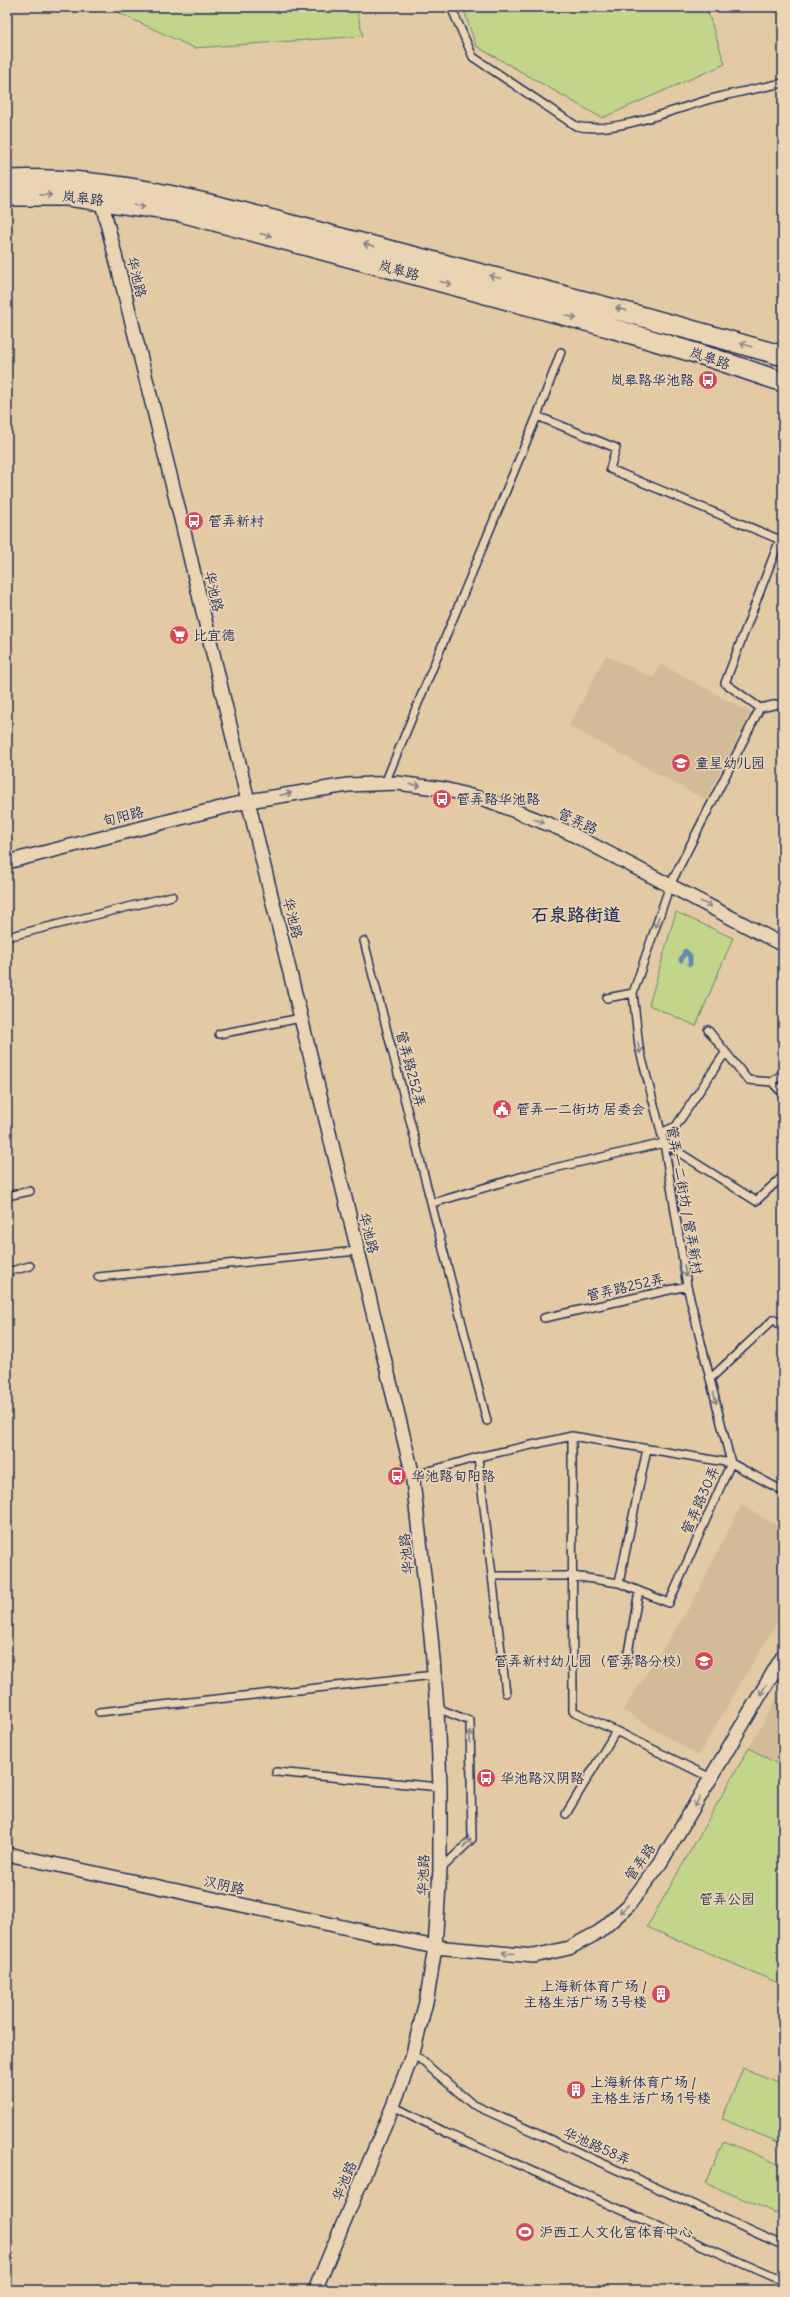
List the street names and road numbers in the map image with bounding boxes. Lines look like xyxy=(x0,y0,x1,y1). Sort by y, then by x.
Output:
street label: 岚皋路 xyxy=(61,187,105,209)
street label: 华池路 xyxy=(123,254,151,300)
street label: 岚皋路 xyxy=(376,256,422,284)
street label: 岚皋路 xyxy=(687,343,733,373)
street label: 华池路 xyxy=(201,569,227,613)
street label: 旬阳路 xyxy=(100,802,146,830)
street label: 管弄路 xyxy=(555,804,601,838)
street label: 华池路 xyxy=(279,895,307,941)
street label: 管弄路252弄 xyxy=(392,1028,430,1110)
street label: 管弄一二街坊 / 管弄新村 xyxy=(663,1124,707,1276)
street label: 华池路 xyxy=(355,1210,383,1256)
street label: 管弄路252弄 xyxy=(584,1269,666,1305)
street label: 管弄路30弄 xyxy=(677,1463,723,1537)
street label: 华池路 xyxy=(395,1532,417,1576)
street label: 管弄路 xyxy=(621,1840,659,1884)
street label: 华池路 xyxy=(413,1854,433,1896)
street label: 汉阴路 xyxy=(202,1872,246,1898)
street label: 华池路58弄 xyxy=(560,2123,634,2169)
street label: 华池路 xyxy=(328,2158,360,2204)

